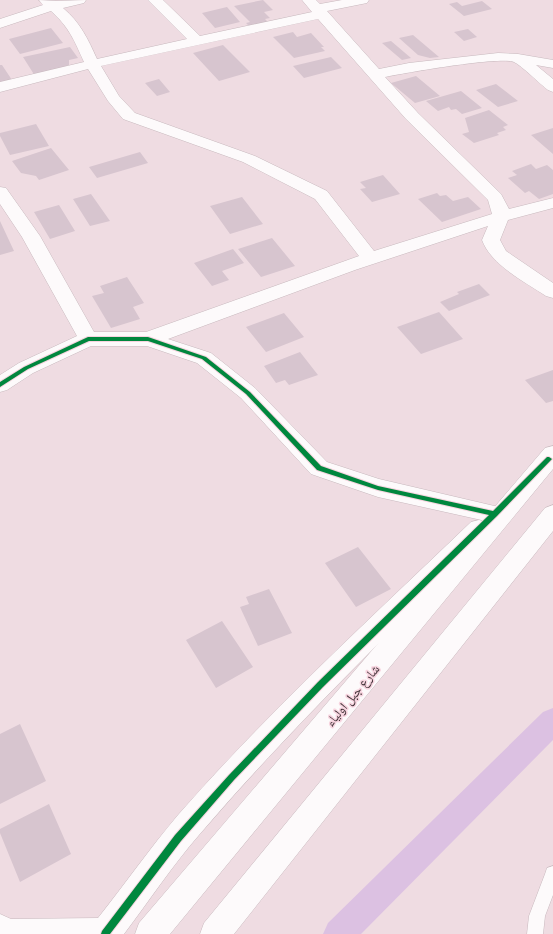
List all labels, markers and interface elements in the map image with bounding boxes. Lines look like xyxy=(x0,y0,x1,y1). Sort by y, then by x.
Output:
street label: شارع جبل اولياء xyxy=(321,661,384,731)

